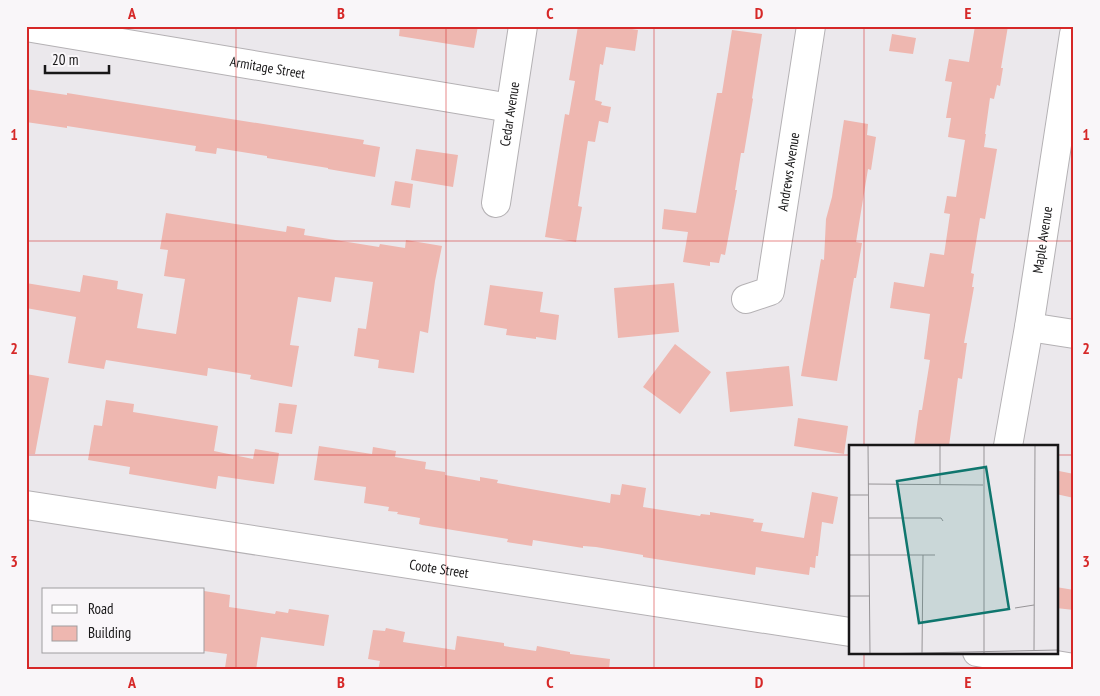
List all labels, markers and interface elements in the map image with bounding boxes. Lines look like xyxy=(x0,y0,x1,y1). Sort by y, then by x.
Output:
text: A xyxy=(127,3,137,23)
text: B xyxy=(337,3,345,23)
text: C xyxy=(546,3,554,23)
text: D xyxy=(755,3,764,23)
text: E xyxy=(965,3,972,23)
scale bar xyxy=(45,42,109,74)
text: 20 m xyxy=(52,50,78,69)
street label: Armitage Street xyxy=(229,52,307,83)
street label: Cedar Avenue xyxy=(496,80,523,148)
text: 1 xyxy=(10,124,18,144)
text: 1 xyxy=(1082,124,1090,144)
street label: Andrews Avenue xyxy=(773,131,803,212)
street label: Maple Avenue xyxy=(1028,205,1056,275)
text: 2 xyxy=(10,338,18,358)
text: 2 xyxy=(1082,338,1090,358)
inset map xyxy=(849,445,1058,654)
text: 3 xyxy=(10,551,18,571)
text: 3 xyxy=(1082,551,1090,571)
street label: Coote Street xyxy=(408,555,470,582)
legend xyxy=(42,588,205,654)
text: Road xyxy=(88,599,114,618)
text: Building xyxy=(88,623,131,642)
text: A xyxy=(127,672,137,692)
text: B xyxy=(337,672,345,692)
text: C xyxy=(546,672,554,692)
text: D xyxy=(755,672,764,692)
text: E xyxy=(965,672,972,692)

